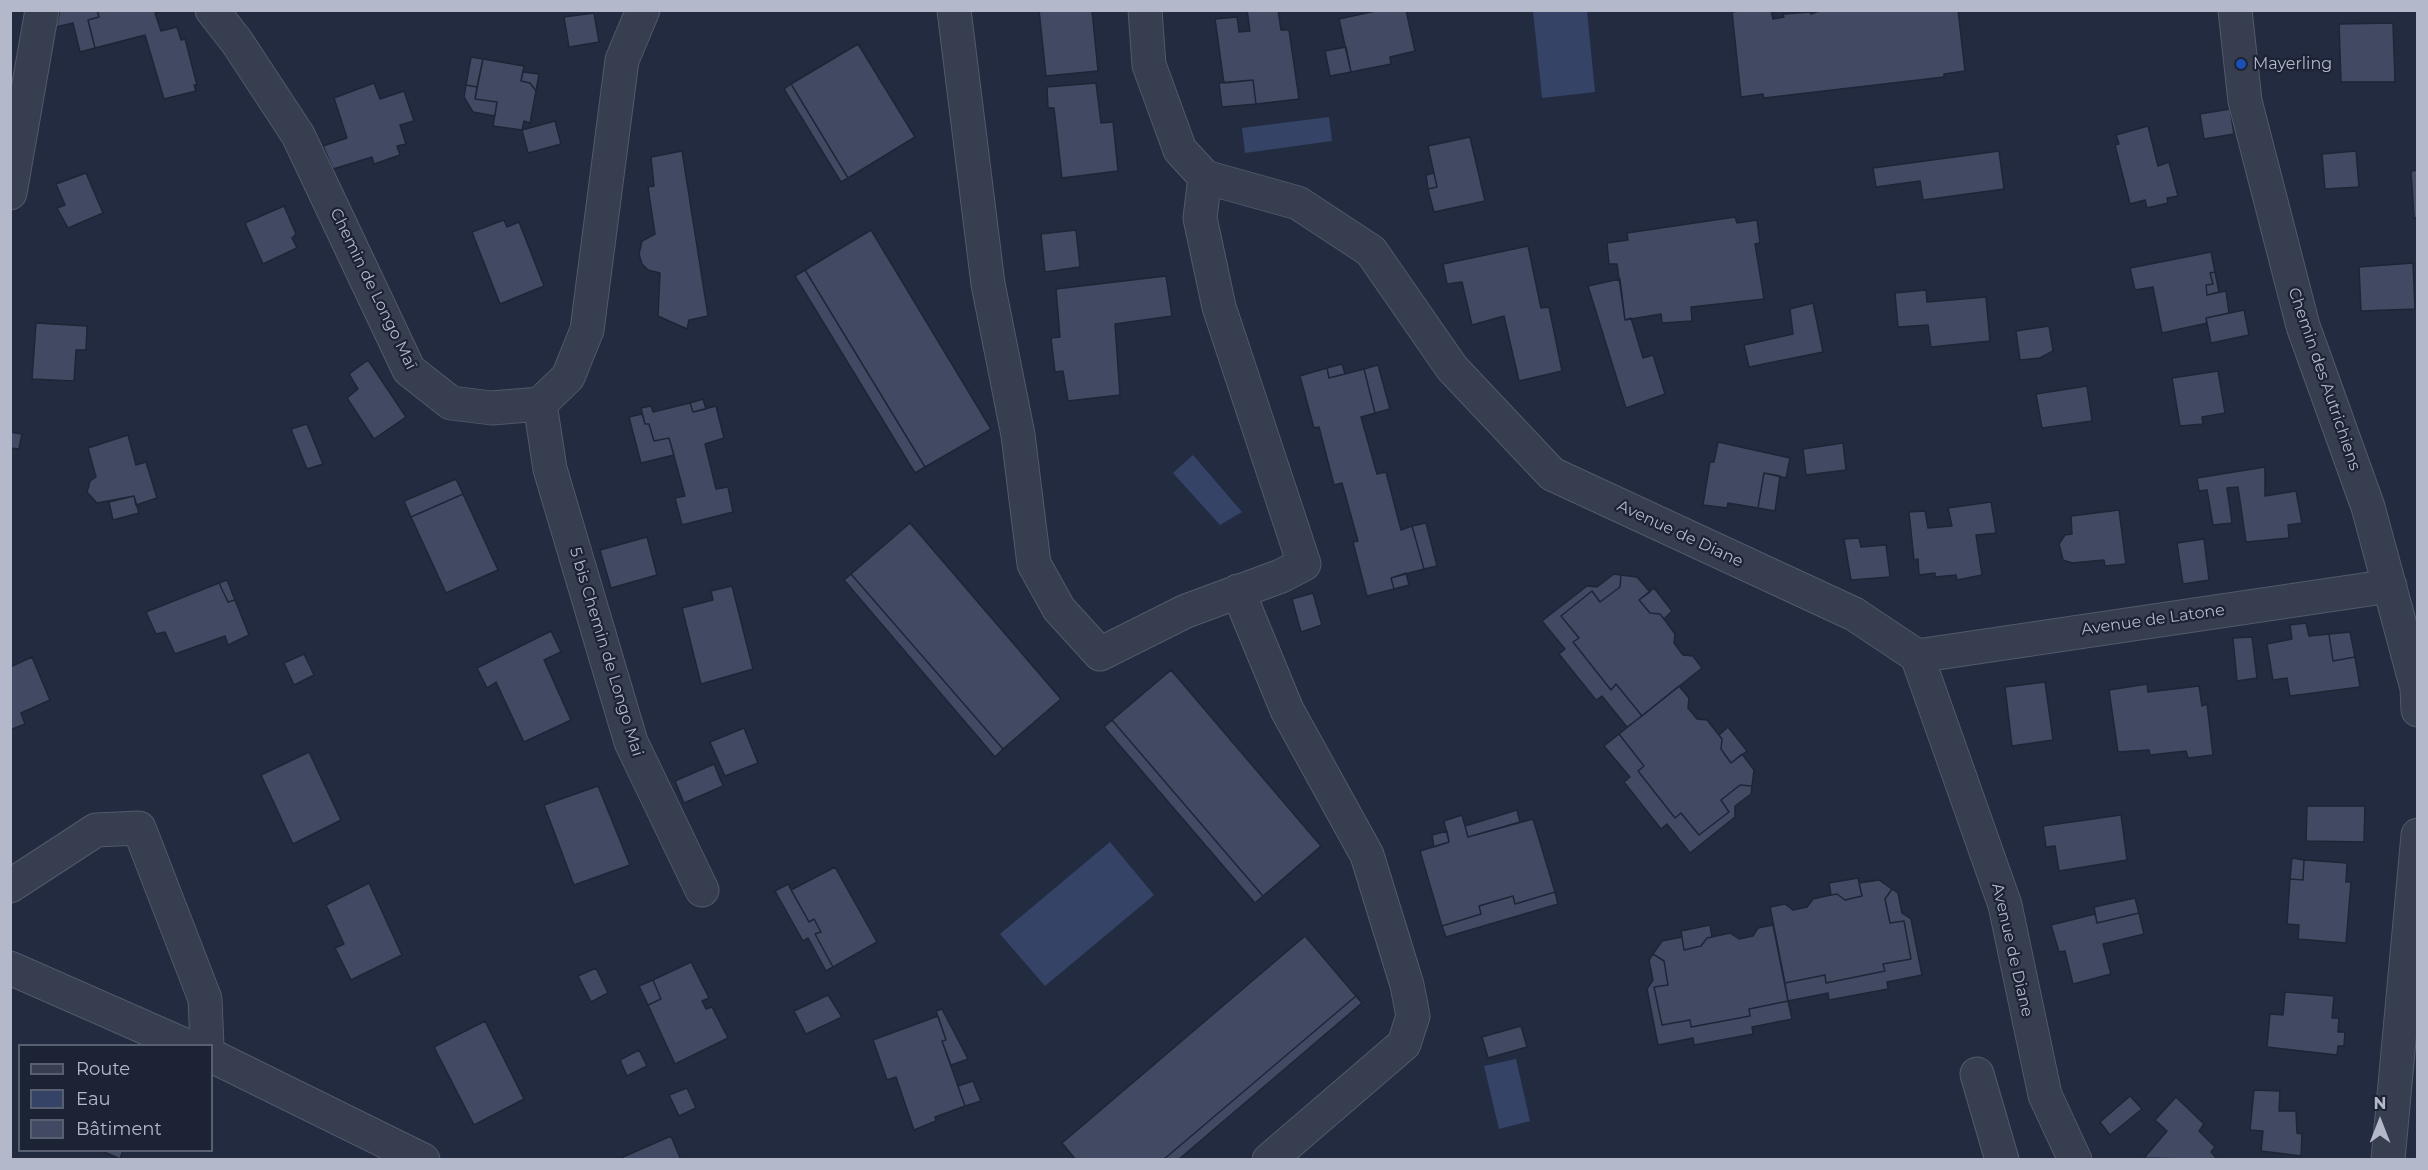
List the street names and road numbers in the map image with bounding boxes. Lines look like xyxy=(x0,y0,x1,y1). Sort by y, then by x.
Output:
street label: Chemin de Longo Maï xyxy=(326,205,420,373)
street label: Chemin des Autrichiens xyxy=(2284,285,2364,473)
street label: Avenue de Diane xyxy=(1614,496,1746,572)
street label: 5 bis Chemin de Longo Mai xyxy=(565,545,647,759)
street label: Avenue de Latone xyxy=(2080,600,2226,640)
street label: Avenue de Diane xyxy=(1987,881,2037,1019)

